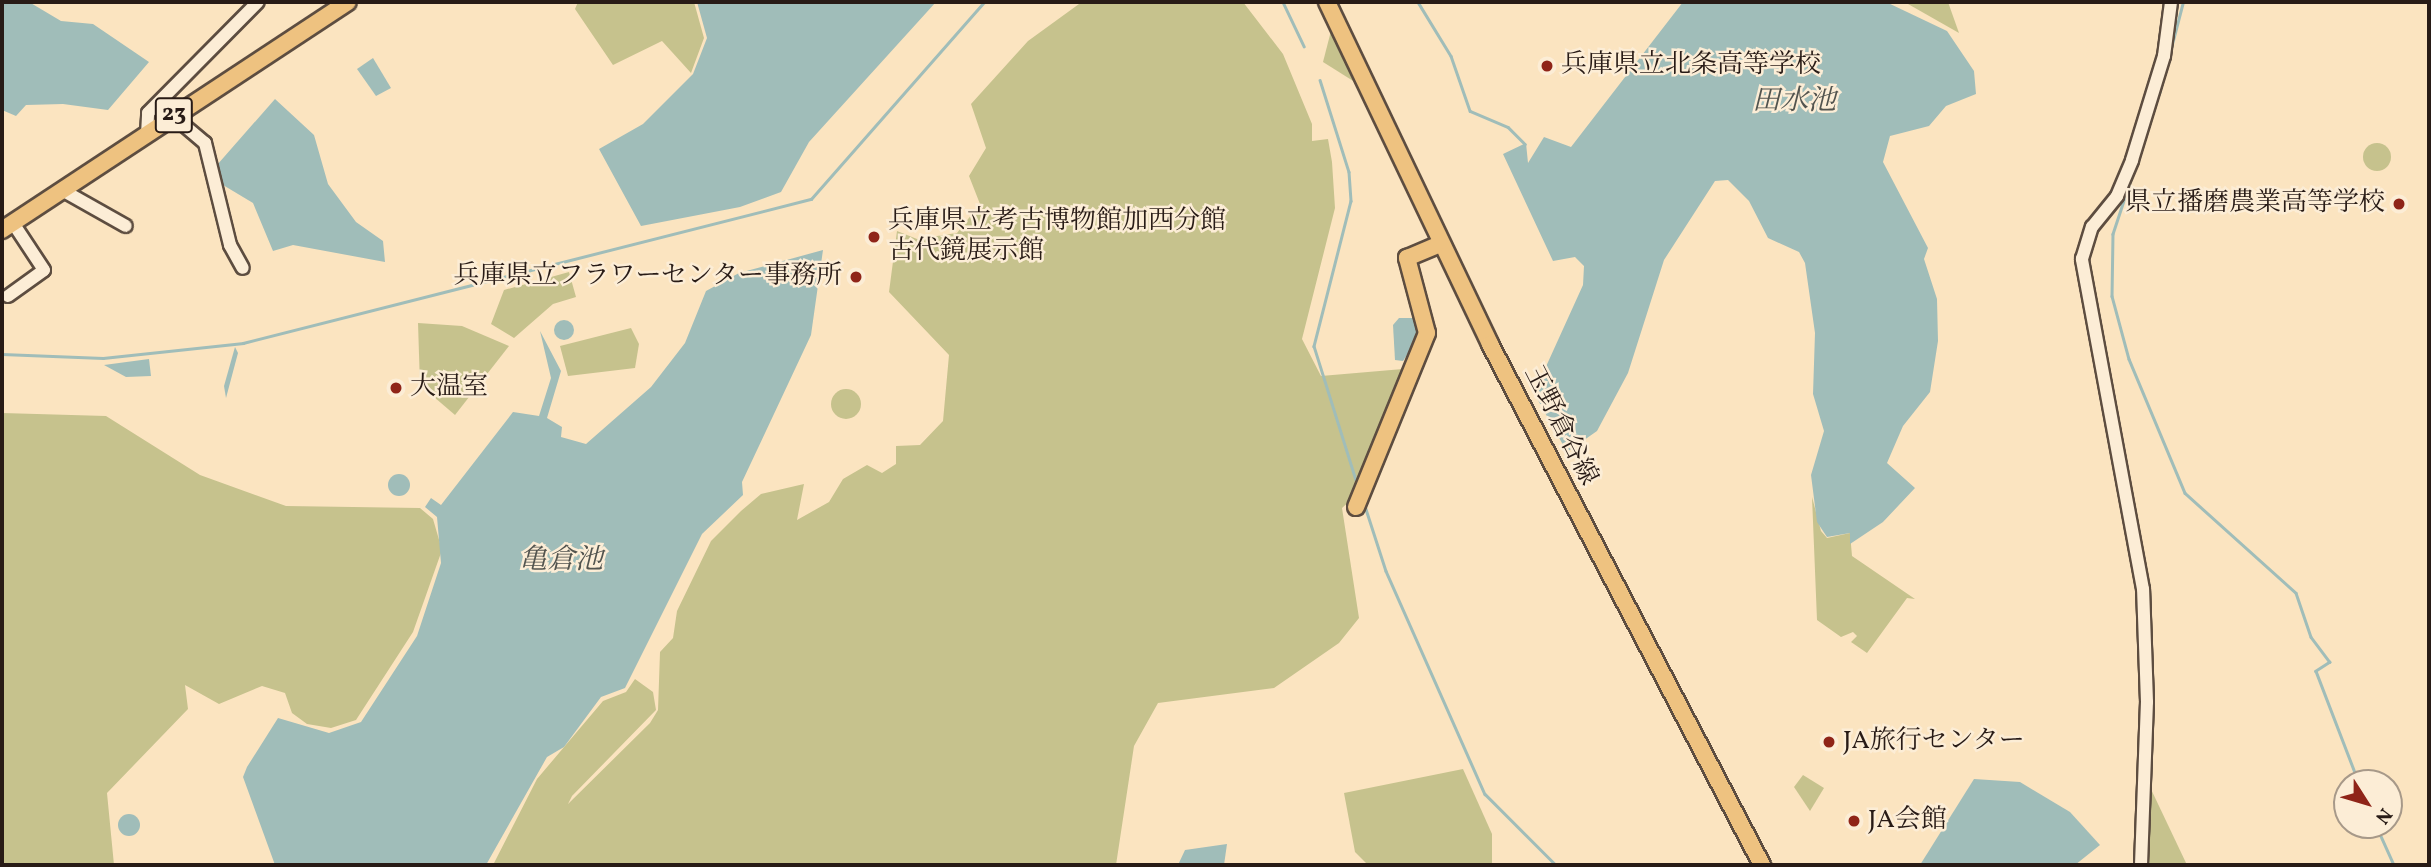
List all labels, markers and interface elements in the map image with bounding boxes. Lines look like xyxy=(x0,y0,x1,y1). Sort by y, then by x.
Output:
place label: 兵庫県立北条高等学校 xyxy=(1561,50,1821,82)
marker: 兵庫県立北条高等学校 xyxy=(1539,58,1555,74)
water label: 田水池 xyxy=(1752,85,1836,119)
road number: 23 xyxy=(155,94,193,135)
place label: 県立播磨農業高等学校 xyxy=(2125,188,2385,220)
marker: 県立播磨農業高等学校 xyxy=(2391,196,2407,212)
place label: 兵庫県立考古博物館加西分館 古代鏡展示館 xyxy=(888,206,1226,268)
marker: 兵庫県立考古博物館加西分館 古代鏡展示館 xyxy=(866,229,882,245)
place label: 兵庫県立フラワーセンター事務所 xyxy=(452,261,842,293)
marker: 兵庫県立フラワーセンター事務所 xyxy=(848,269,864,285)
street label: 玉野倉谷線 xyxy=(1517,361,1603,491)
place label: 大温室 xyxy=(410,372,488,404)
marker: 大温室 xyxy=(388,380,404,396)
water label: 亀倉池 xyxy=(519,544,603,578)
place label: JA旅行センター xyxy=(1843,726,2026,758)
marker: JA旅行センター xyxy=(1821,734,1837,750)
north arrow xyxy=(2333,769,2403,839)
text: N xyxy=(2369,802,2398,829)
place label: JA会館 xyxy=(1868,805,1947,837)
marker: JA会館 xyxy=(1846,813,1862,829)

